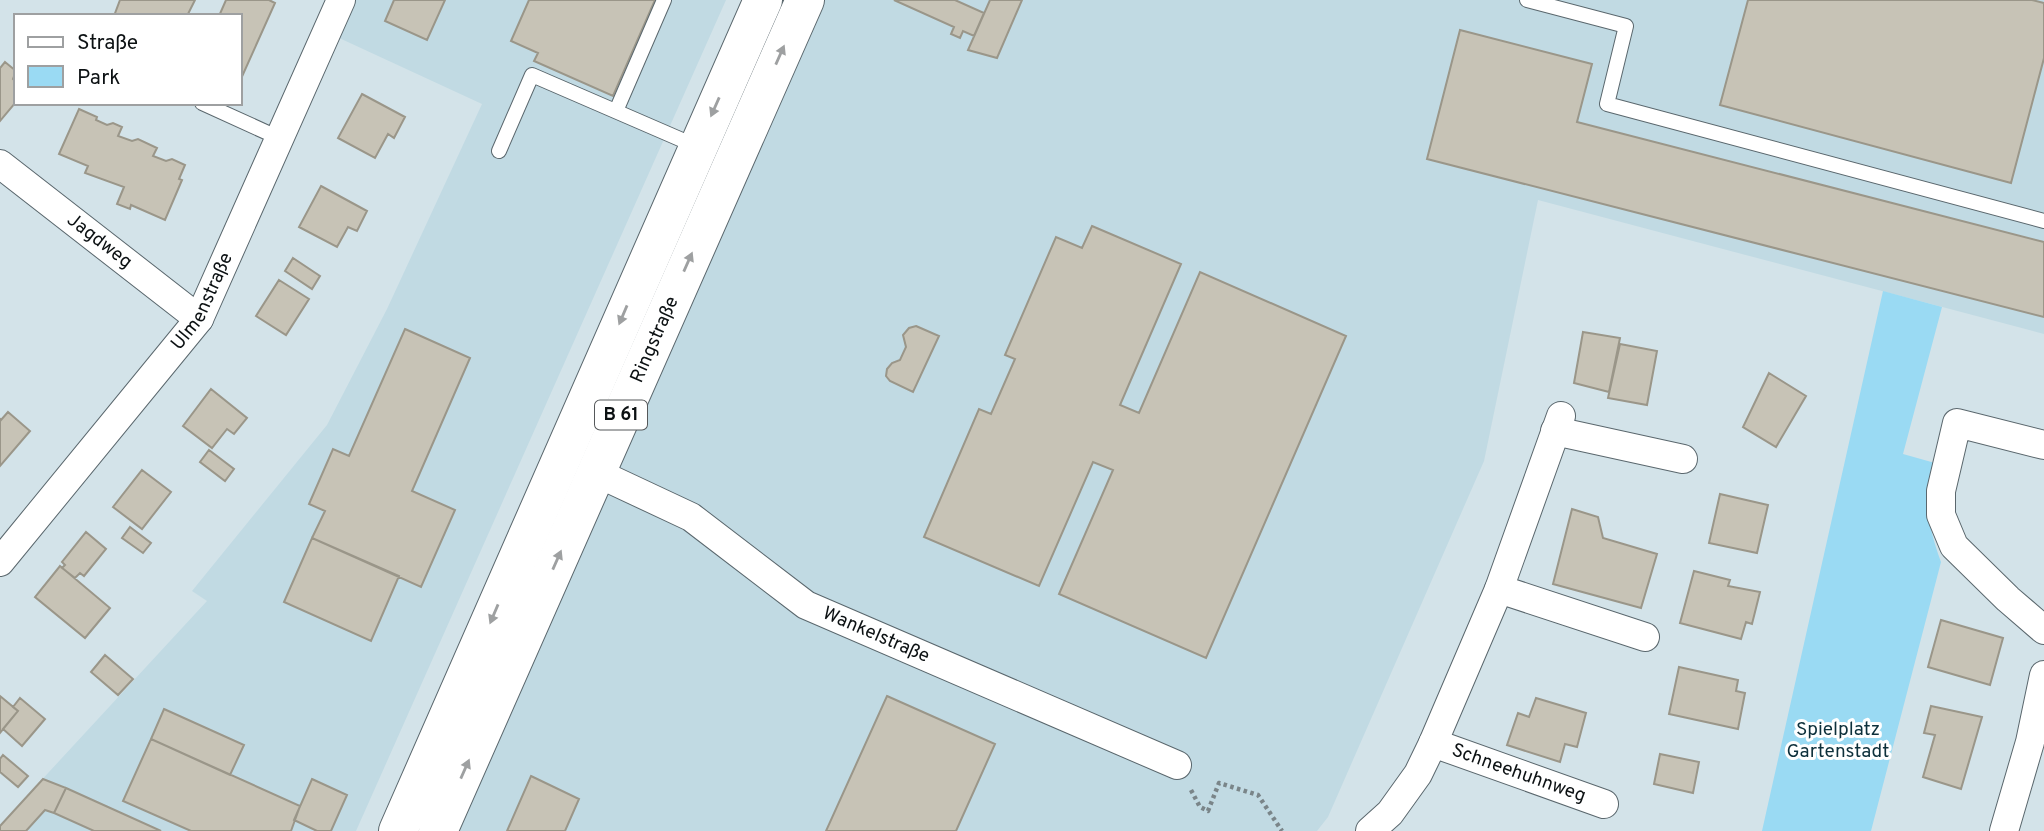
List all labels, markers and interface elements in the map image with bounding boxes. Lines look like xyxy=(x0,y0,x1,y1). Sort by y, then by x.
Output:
legend xyxy=(14,14,242,105)
text: Straße xyxy=(77,30,138,57)
one-way arrow xyxy=(775,44,786,65)
text: Park xyxy=(77,65,120,92)
one-way arrow xyxy=(709,97,721,117)
street label: Jagdweg xyxy=(62,208,137,274)
street label: Ulmenstraße xyxy=(166,249,239,355)
one-way arrow xyxy=(683,252,694,273)
street label: Ringstraße xyxy=(625,293,685,387)
one-way arrow xyxy=(617,305,629,325)
road number: B 61 xyxy=(595,400,647,430)
one-way arrow xyxy=(552,550,563,571)
street label: Wankelstraße xyxy=(819,602,933,669)
one-way arrow xyxy=(488,604,500,624)
park label: Spielplatz Gartenstadt xyxy=(1787,718,1889,764)
street label: Schneehuhnweg xyxy=(1448,739,1589,809)
one-way arrow xyxy=(460,758,471,779)

